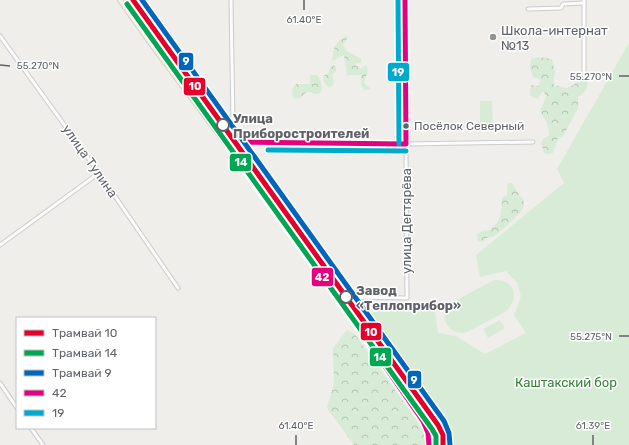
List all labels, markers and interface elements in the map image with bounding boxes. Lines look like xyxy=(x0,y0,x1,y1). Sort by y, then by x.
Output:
text: 61.40°E xyxy=(287,14,321,26)
place label: Школа-интернат №13 xyxy=(501,23,608,53)
marker: Школа-интернат №13 xyxy=(488,32,498,42)
line badge: 9 xyxy=(178,52,194,71)
text: 9 xyxy=(182,55,190,68)
text: 55.270°N xyxy=(17,60,59,72)
line badge: 19 xyxy=(387,62,410,82)
text: 19 xyxy=(392,66,404,79)
text: 55.270°N xyxy=(570,71,612,83)
line badge: 10 xyxy=(183,77,206,96)
text: 10 xyxy=(189,80,201,93)
place label: Улица Приборостроителей xyxy=(233,111,369,141)
marker: Улица Приборостроителей xyxy=(216,118,230,132)
place label: Посёлок Северный xyxy=(414,119,524,133)
marker: Посёлок Северный xyxy=(401,121,411,131)
street label: улица Тулина xyxy=(59,122,121,200)
line badge: 14 xyxy=(229,153,252,172)
text: 14 xyxy=(235,156,248,169)
street label: улица Дегтярёва xyxy=(399,168,414,274)
line badge: 42 xyxy=(311,267,334,287)
text: 42 xyxy=(315,271,329,284)
place label: Завод «Теплоприбор» xyxy=(356,283,461,313)
marker: Завод «Теплоприбор» xyxy=(339,290,353,304)
legend xyxy=(16,317,156,429)
line badge: 10 xyxy=(360,322,382,341)
text: Трамвай 10 xyxy=(52,326,117,340)
text: 10 xyxy=(365,326,377,339)
text: 55.275°N xyxy=(570,331,612,343)
text: Трамвай 14 xyxy=(52,346,118,360)
line badge: 14 xyxy=(369,347,392,367)
text: 14 xyxy=(374,351,387,364)
text: Трамвай 9 xyxy=(52,366,112,380)
line badge: 9 xyxy=(407,370,422,389)
text: 9 xyxy=(410,374,418,387)
park label: Каштакский бор xyxy=(515,375,617,390)
text: 42 xyxy=(52,386,67,400)
text: 19 xyxy=(52,406,64,420)
text: 61.40°E xyxy=(279,420,313,432)
text: 61.39°E xyxy=(576,420,610,432)

